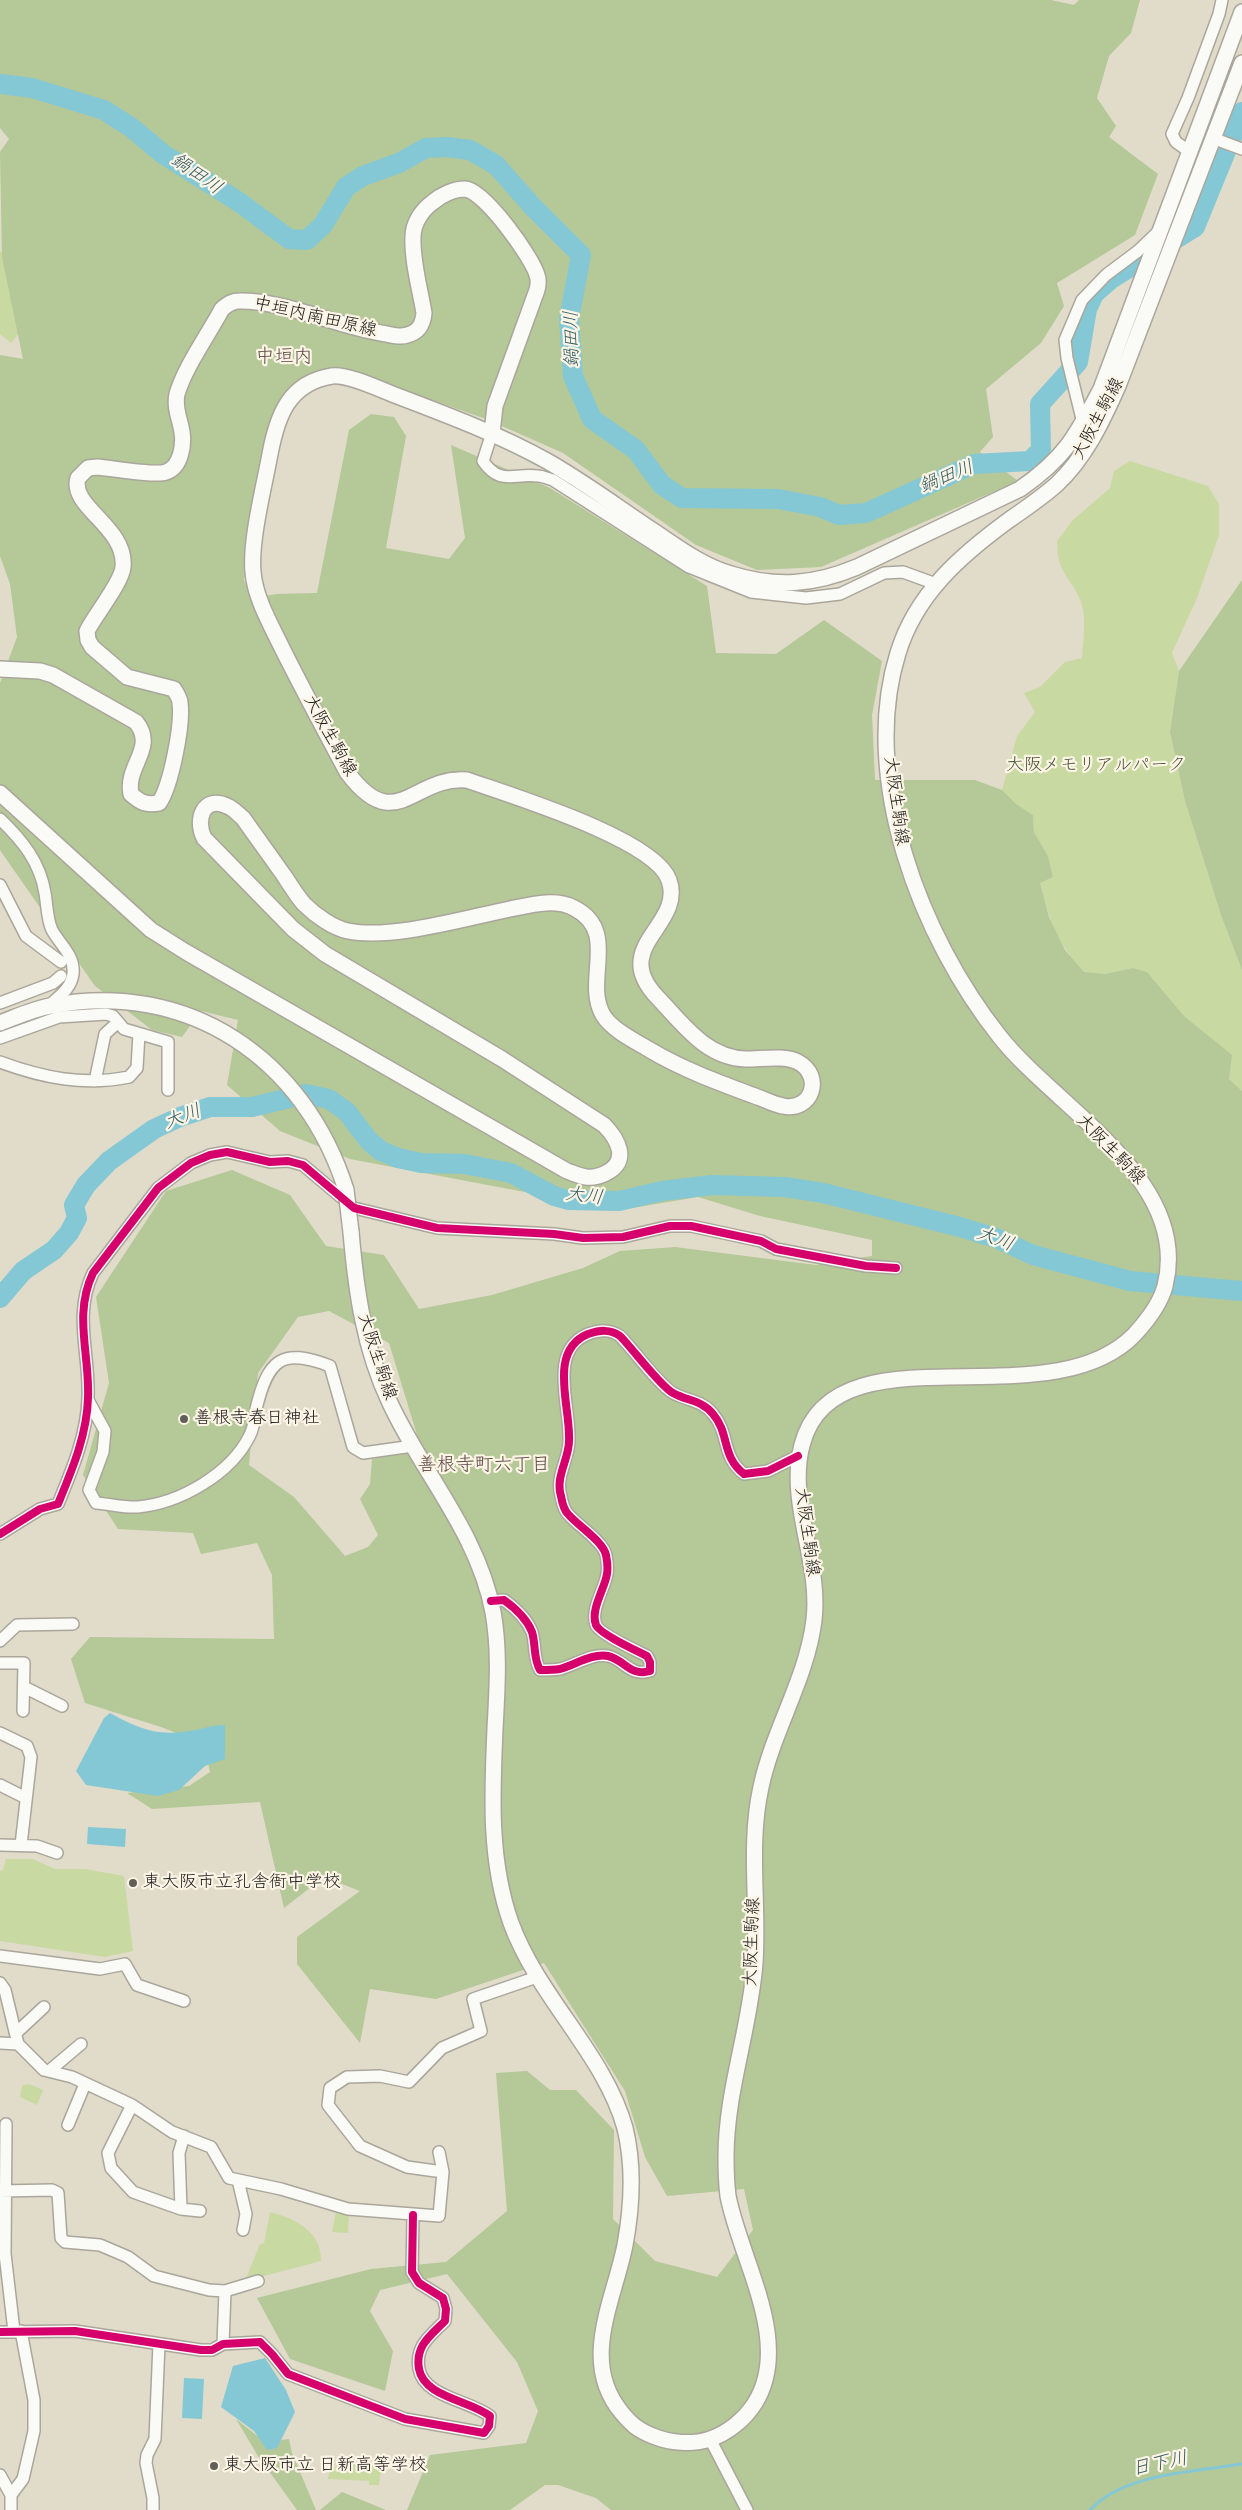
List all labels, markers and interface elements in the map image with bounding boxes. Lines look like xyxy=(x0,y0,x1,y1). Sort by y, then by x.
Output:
water label: 鍋田川 xyxy=(166,149,226,201)
street label: 中垣内南田原線 xyxy=(251,293,379,343)
water label: 鍋田川 xyxy=(561,310,585,368)
district label: 中垣内 xyxy=(256,347,312,369)
street label: 大阪生駒線 xyxy=(1068,374,1130,464)
water label: 鍋田川 xyxy=(916,457,978,499)
street label: 大阪生駒線 xyxy=(298,691,360,781)
street label: 大阪生駒線 xyxy=(878,755,912,847)
park label: 大阪メモリアルパーク xyxy=(1006,755,1186,777)
water label: 大川 xyxy=(161,1101,205,1135)
street label: 大阪生駒線 xyxy=(1071,1110,1149,1190)
water label: 大川 xyxy=(564,1183,604,1211)
water label: 大川 xyxy=(973,1223,1017,1257)
street label: 大阪生駒線 xyxy=(352,1311,400,1403)
place label: 善根寺春日神社 xyxy=(194,1408,320,1430)
marker: 善根寺春日神社 xyxy=(178,1413,190,1425)
district label: 善根寺町六丁目 xyxy=(418,1455,550,1477)
street label: 大阪生駒線 xyxy=(789,1486,823,1578)
place label: 東大阪市立孔舎衙中学校 xyxy=(143,1872,341,1894)
marker: 東大阪市立孔舎衙中学校 xyxy=(127,1877,139,1889)
street label: 大阪生駒線 xyxy=(741,1897,765,1987)
water label: 日下川 xyxy=(1130,2448,1190,2482)
place label: 東大阪市立 日新高等学校 xyxy=(224,2455,427,2477)
marker: 東大阪市立 日新高等学校 xyxy=(208,2460,220,2472)

